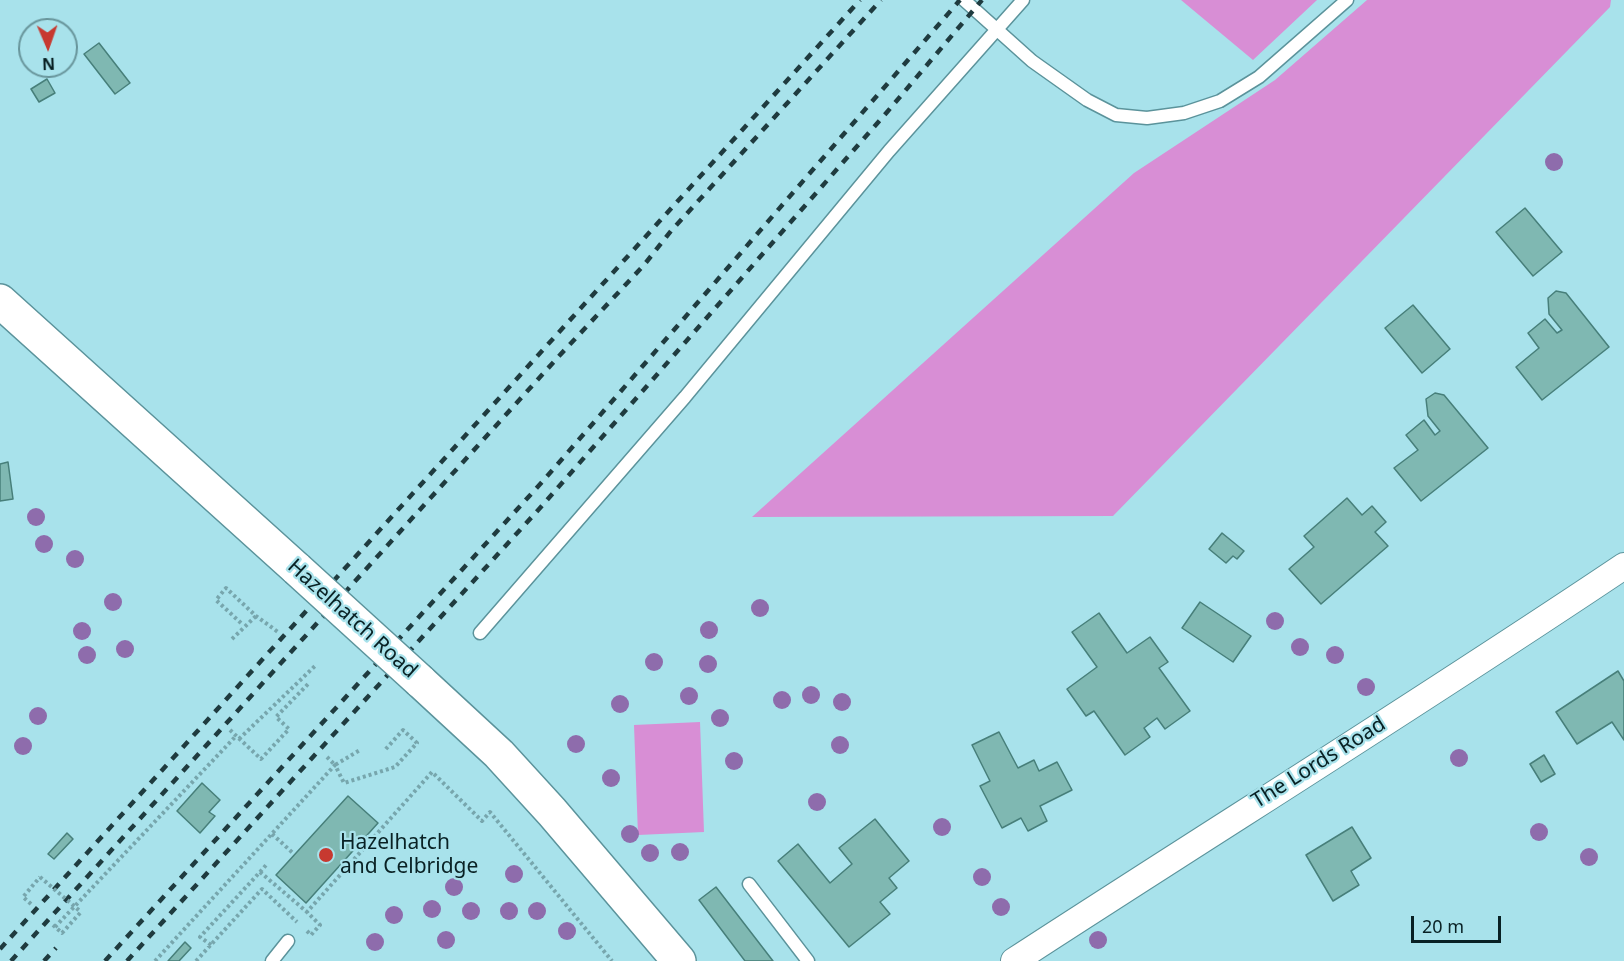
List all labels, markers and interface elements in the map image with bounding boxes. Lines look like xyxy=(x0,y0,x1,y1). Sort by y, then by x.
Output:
north arrow xyxy=(18,18,78,78)
text: N xyxy=(42,53,55,75)
street label: Hazelhatch Road xyxy=(282,554,422,684)
street label: The Lords Road xyxy=(1248,712,1390,814)
place label: Hazelhatch and Celbridge xyxy=(340,830,478,880)
marker: Hazelhatch and Celbridge xyxy=(317,846,335,864)
scale bar xyxy=(1414,904,1504,942)
text: 20 m xyxy=(1422,914,1464,938)

